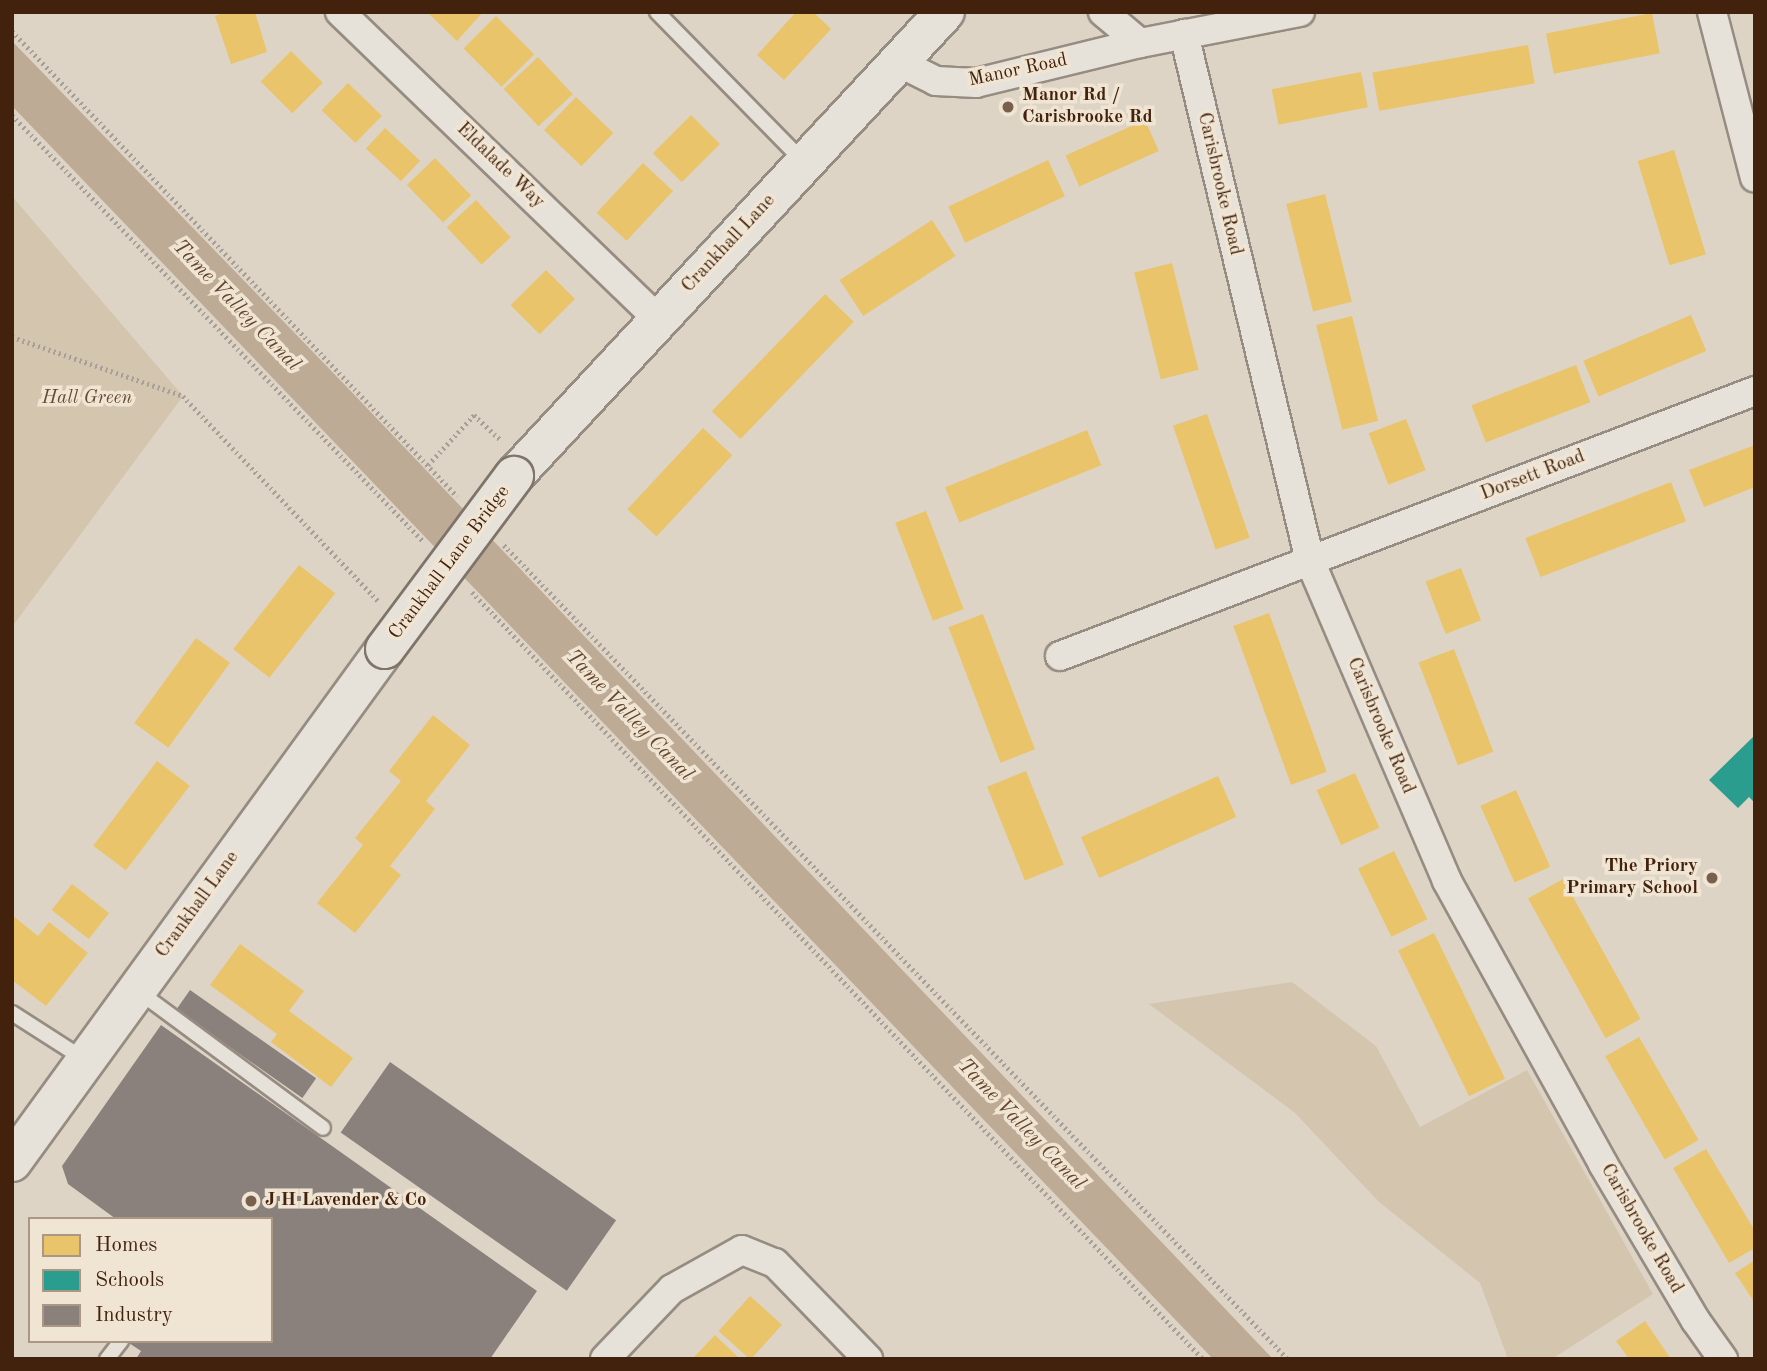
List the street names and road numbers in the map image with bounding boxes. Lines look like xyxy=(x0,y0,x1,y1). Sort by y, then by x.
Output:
street label: Manor Road xyxy=(967,49,1069,93)
street label: Carisbrooke Road xyxy=(1191,110,1247,258)
street label: Eldalade Way xyxy=(451,118,549,214)
street label: Crankhall Lane xyxy=(678,190,780,298)
street label: Dorsett Road xyxy=(1478,446,1588,506)
street label: Crankhall Lane Bridge xyxy=(385,482,515,644)
street label: Carisbrooke Road xyxy=(1341,654,1419,798)
street label: Crankhall Lane xyxy=(152,847,244,963)
street label: Carisbrooke Road xyxy=(1595,1160,1687,1298)

